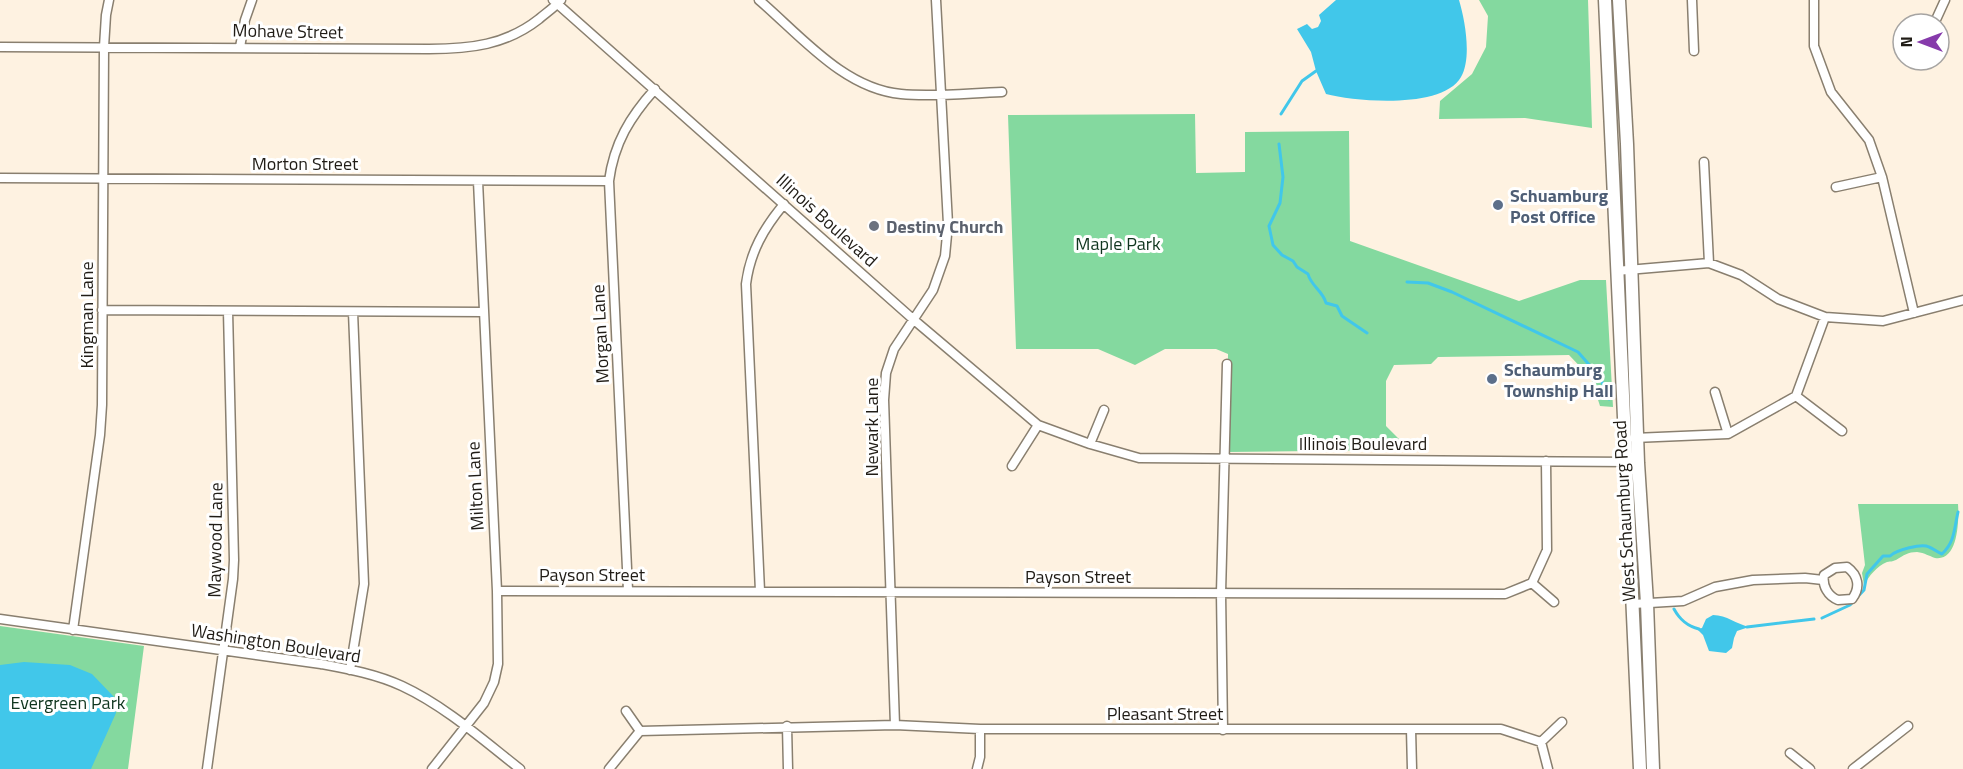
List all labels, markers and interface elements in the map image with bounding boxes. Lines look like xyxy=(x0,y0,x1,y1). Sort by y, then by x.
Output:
north arrow xyxy=(1891,12,1951,72)
street label: Mohave Street xyxy=(232,17,344,45)
text: N xyxy=(1894,36,1918,48)
street label: Morton Street xyxy=(252,150,359,177)
street label: Illinois Boulevard xyxy=(770,167,884,273)
place label: Schuamburg Post Office xyxy=(1510,182,1608,230)
marker: Schuamburg Post Office xyxy=(1491,198,1505,212)
place label: Destiny Church xyxy=(886,213,1004,240)
marker: Destiny Church xyxy=(867,219,881,233)
park label: Maple Park xyxy=(1075,230,1161,257)
street label: Kingman Lane xyxy=(73,261,100,369)
street label: Morgan Lane xyxy=(584,284,616,384)
place label: Schaumburg Township Hall xyxy=(1504,356,1614,404)
marker: Schaumburg Township Hall xyxy=(1485,372,1499,386)
street label: Newark Lane xyxy=(858,378,885,476)
street label: West Schaumburg Road xyxy=(1606,420,1642,602)
street label: Illinois Boulevard xyxy=(1299,430,1427,457)
street label: Milton Lane xyxy=(459,441,491,531)
street label: Maywood Lane xyxy=(200,482,230,598)
street label: Payson Street xyxy=(539,561,646,588)
street label: Payson Street xyxy=(1025,563,1132,590)
street label: Washington Boulevard xyxy=(189,616,363,670)
park label: Evergreen Park xyxy=(10,689,126,716)
street label: Pleasant Street xyxy=(1107,700,1224,727)

